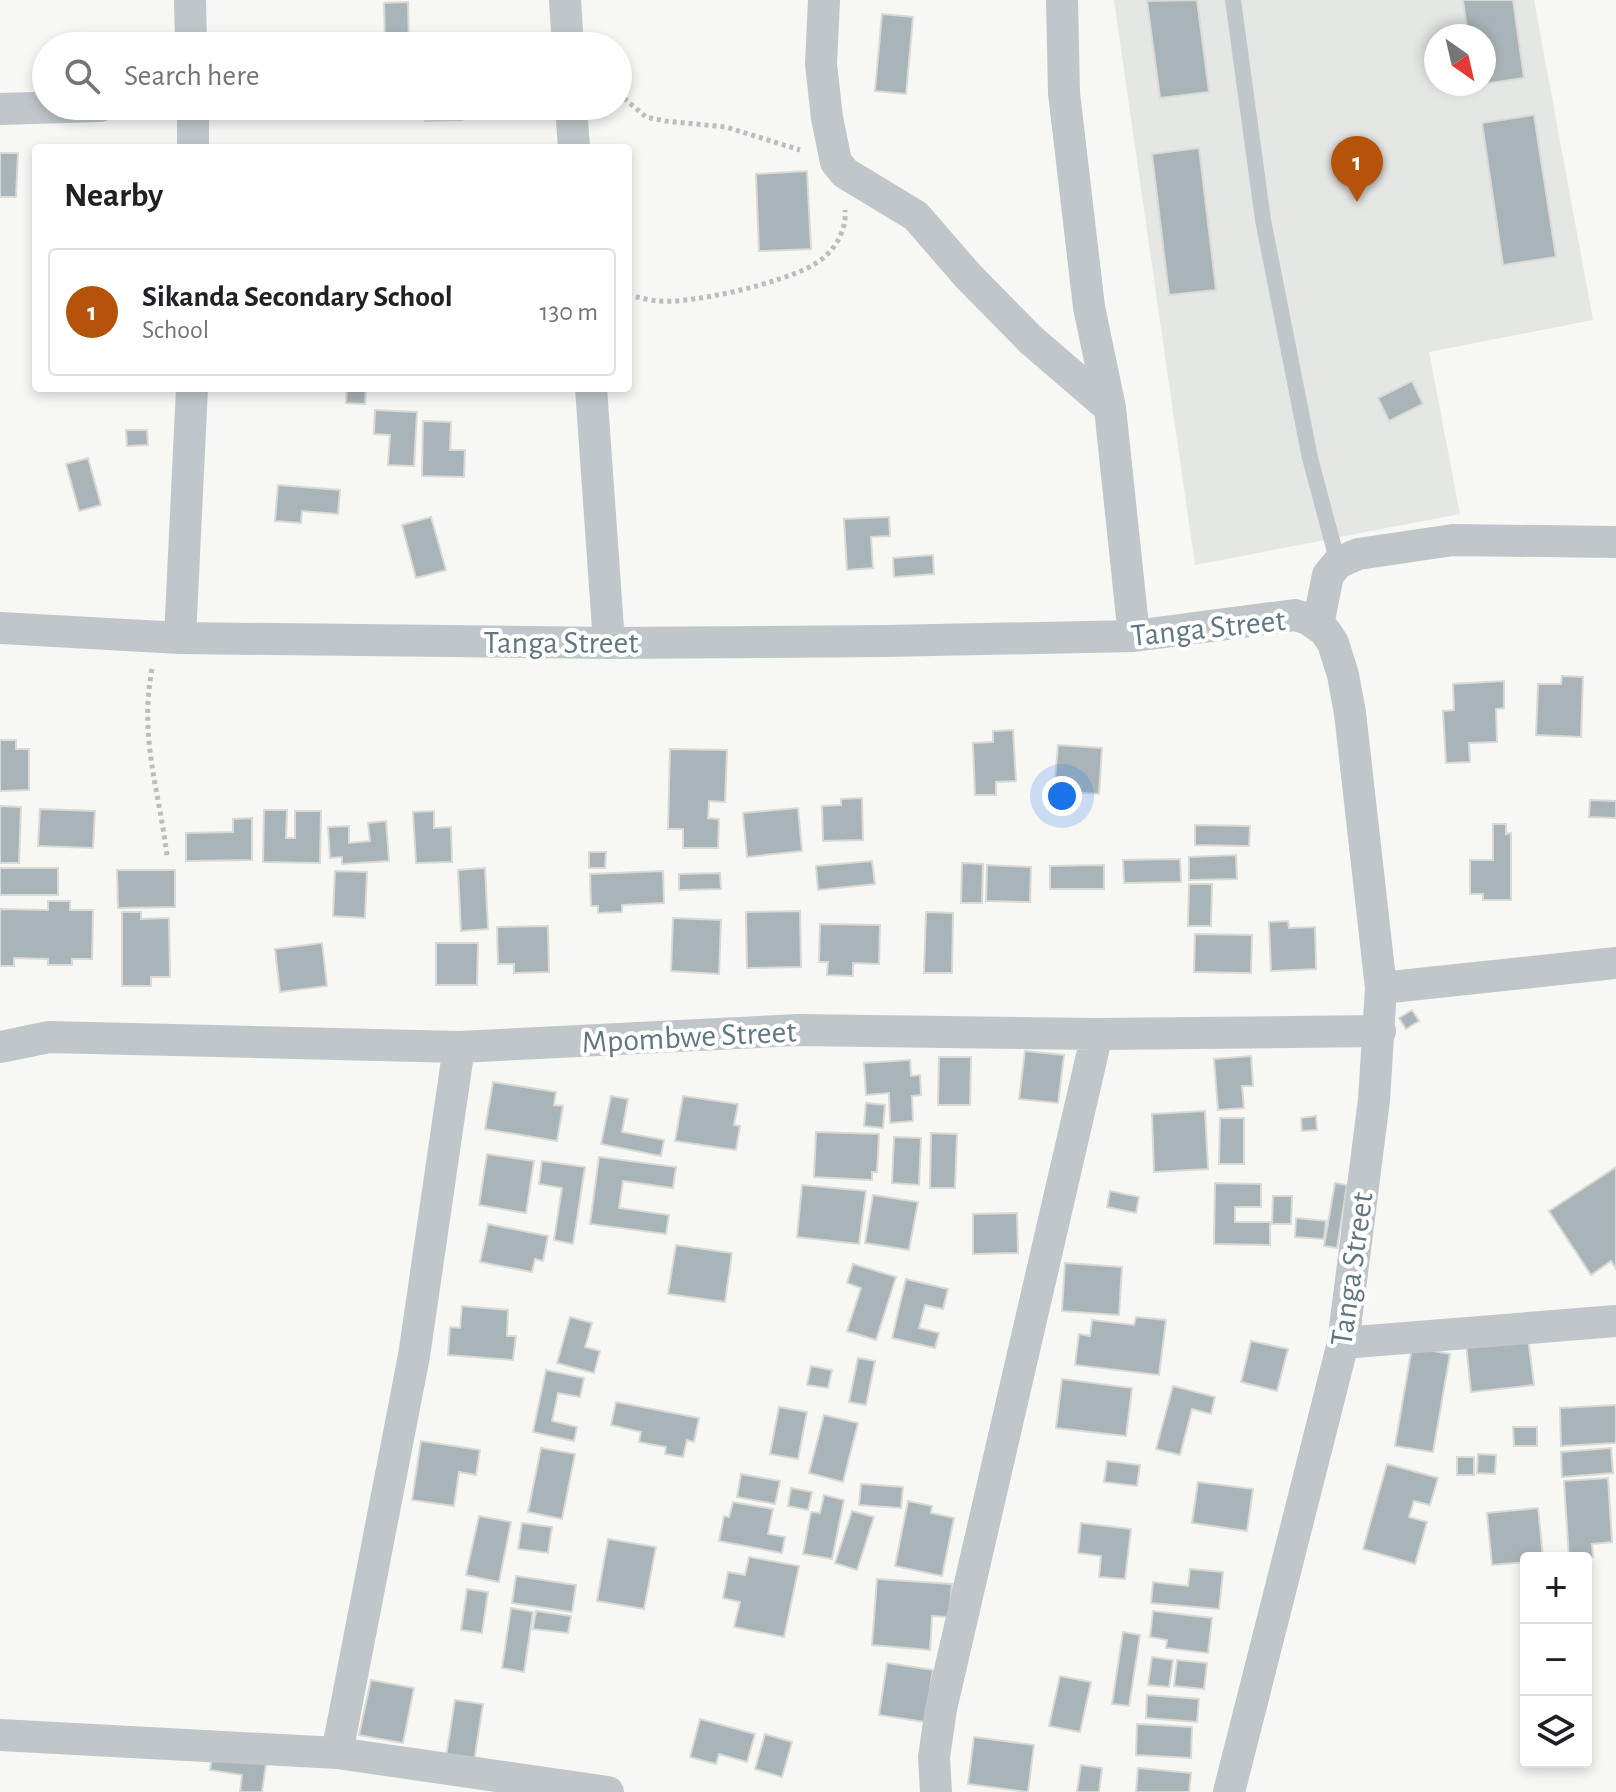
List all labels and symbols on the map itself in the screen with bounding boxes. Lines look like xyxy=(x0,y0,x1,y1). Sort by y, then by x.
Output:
north arrow xyxy=(1424,24,1496,96)
pin: 1 xyxy=(1331,136,1383,202)
street label: Tanga Street xyxy=(1129,604,1287,652)
street label: Tanga Street xyxy=(483,627,639,659)
your location xyxy=(1042,776,1082,816)
street label: Mpombwe Street xyxy=(581,1015,797,1059)
street label: Tanga Street xyxy=(1325,1190,1379,1348)

